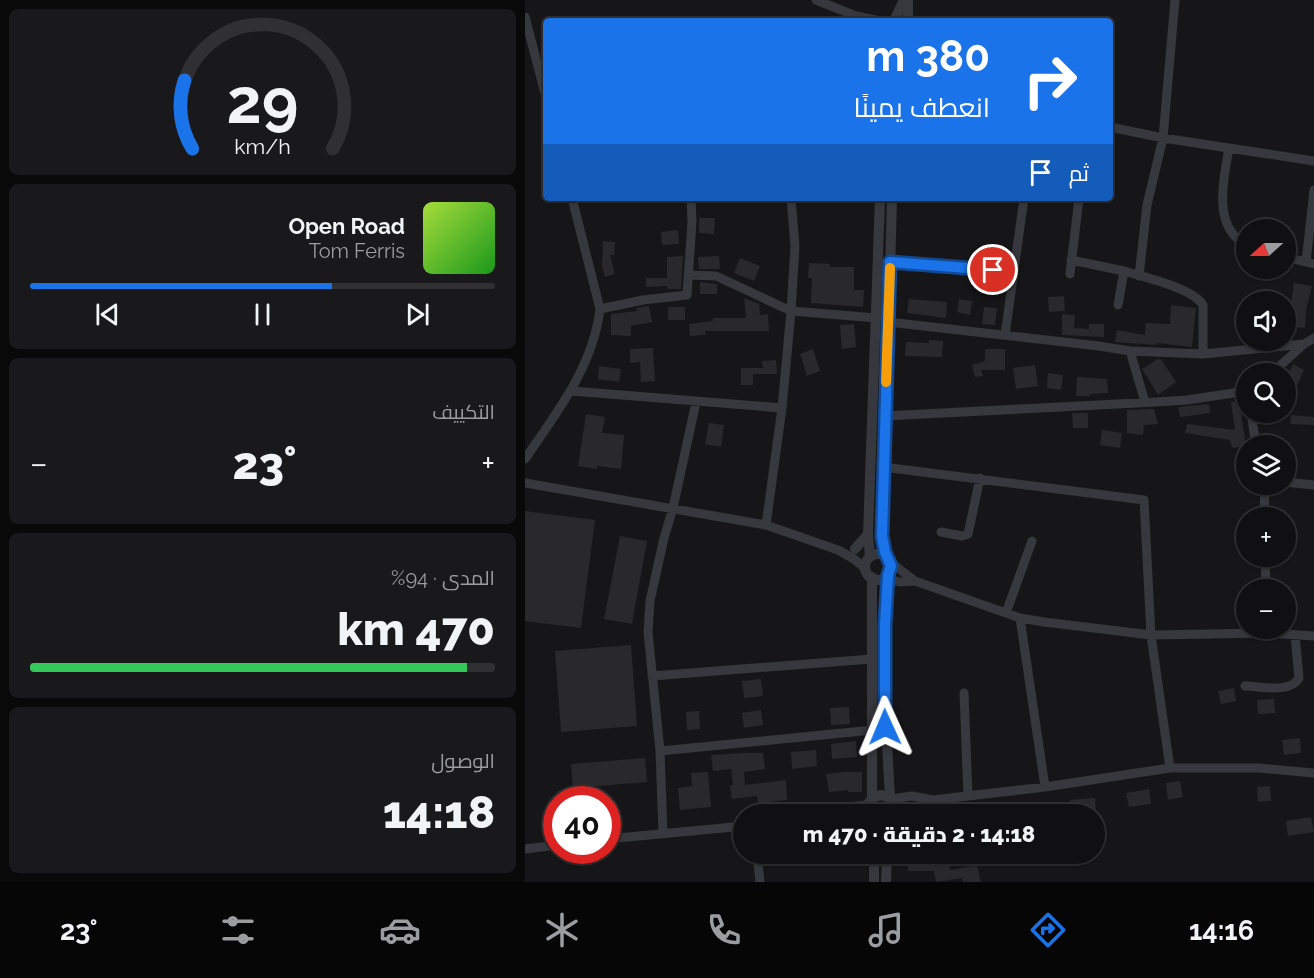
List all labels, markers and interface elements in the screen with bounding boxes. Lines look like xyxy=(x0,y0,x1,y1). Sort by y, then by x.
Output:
text: 380 m xyxy=(866,32,990,81)
icon: right xyxy=(1011,42,1089,120)
text: 29 xyxy=(227,64,298,138)
text: انعطف يمينًا xyxy=(853,92,990,123)
text: km/h xyxy=(234,134,291,159)
icon: arrive xyxy=(1024,156,1057,189)
text: ثم xyxy=(1069,160,1089,186)
text: Open Road xyxy=(288,213,405,239)
north arrow xyxy=(1236,219,1296,279)
map controls xyxy=(1236,219,1296,639)
text: Tom Ferris xyxy=(309,239,405,263)
pin xyxy=(967,244,1018,295)
icon: arrive xyxy=(976,253,1009,286)
button: sound xyxy=(1236,291,1296,351)
icon: previous xyxy=(91,298,124,331)
icon: pause xyxy=(246,298,279,331)
icon: next xyxy=(401,298,434,331)
button: search xyxy=(1236,363,1296,423)
text: التكييف xyxy=(432,400,495,424)
button: layers xyxy=(1236,435,1296,495)
text: 23° xyxy=(232,437,297,490)
text: − xyxy=(30,444,48,483)
text: + xyxy=(481,444,495,483)
button: + xyxy=(1236,507,1296,567)
text: المدى · 94% xyxy=(391,566,495,590)
button: − xyxy=(1236,579,1296,639)
text: 470 km xyxy=(337,603,495,656)
position arrow xyxy=(853,695,917,759)
text: الوصول xyxy=(431,749,495,773)
text: 14:18 xyxy=(383,786,495,839)
speed limit sign: 40 xyxy=(543,786,621,864)
text: 14:18 · 2 دقيقة · 470 m xyxy=(803,821,1035,847)
icon: filters xyxy=(217,909,259,951)
icon: car xyxy=(379,909,421,951)
icon: climate xyxy=(541,909,583,951)
icon: phone xyxy=(703,909,745,951)
icon: music xyxy=(865,909,907,951)
icon: directions xyxy=(1027,909,1069,951)
text: 23° xyxy=(60,915,98,946)
text: 14:16 xyxy=(1189,915,1254,946)

